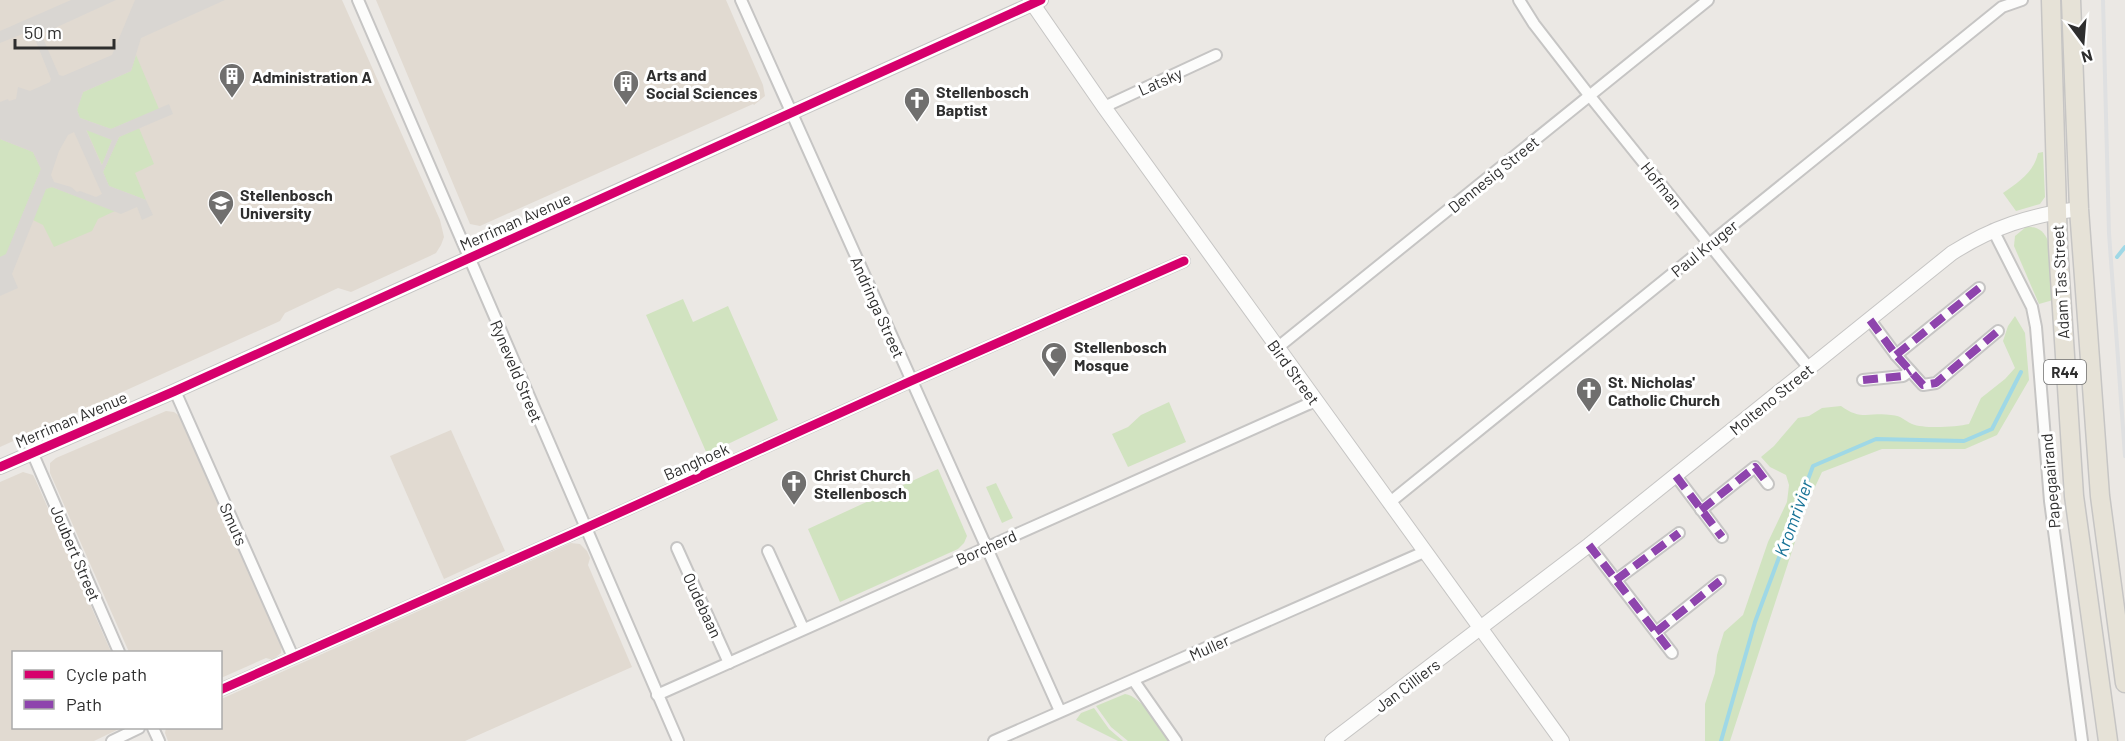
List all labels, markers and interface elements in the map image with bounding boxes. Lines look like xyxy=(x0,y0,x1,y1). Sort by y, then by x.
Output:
scale bar xyxy=(15,12,114,50)
north arrow xyxy=(2053,12,2113,72)
text: 50 m xyxy=(24,21,62,43)
text: N xyxy=(2080,46,2095,67)
building icon: Administration A xyxy=(217,61,247,99)
street label: Latsky xyxy=(1135,63,1185,99)
place label: Arts and Social Sciences xyxy=(646,65,757,102)
place label: Administration A xyxy=(252,67,372,86)
building icon: Arts and Social Sciences xyxy=(611,68,641,106)
place label: Stellenbosch Baptist xyxy=(936,82,1029,119)
church icon: Stellenbosch Baptist xyxy=(902,85,932,123)
street label: Dennesig Street xyxy=(1444,132,1542,216)
street label: Hofman xyxy=(1637,158,1687,212)
place label: Stellenbosch University xyxy=(240,185,333,222)
school or university icon: Stellenbosch University xyxy=(206,188,236,226)
street label: Merriman Avenue xyxy=(456,188,574,254)
street label: Paul Kruger xyxy=(1667,215,1741,281)
street label: Adam Tas Street xyxy=(2048,224,2072,340)
street label: Andringa Street xyxy=(847,253,909,361)
street label: Ryneveld Street xyxy=(487,317,547,425)
street label: Bird Street xyxy=(1264,336,1324,408)
place label: Stellenbosch Mosque xyxy=(1074,337,1167,374)
mosque icon: Stellenbosch Mosque xyxy=(1039,340,1069,378)
street label: Molteno Street xyxy=(1725,359,1817,439)
road number: R44 xyxy=(2044,360,2086,384)
place label: St. Nicholas' Catholic Church xyxy=(1608,372,1720,409)
church icon: St. Nicholas' Catholic Church xyxy=(1574,375,1604,413)
street label: Merriman Avenue xyxy=(12,387,130,451)
street label: Papegaairand xyxy=(2036,433,2064,529)
street label: Banghoek xyxy=(661,438,731,484)
place label: Christ Church Stellenbosch xyxy=(814,465,910,502)
church icon: Christ Church Stellenbosch xyxy=(779,468,809,506)
water label: Kromrivier xyxy=(1769,476,1817,559)
street label: Smuts xyxy=(216,500,252,548)
street label: Joubert Street xyxy=(47,502,105,604)
street label: Borcherd xyxy=(953,525,1019,569)
street label: Oudebaan xyxy=(680,569,726,641)
street label: Muller xyxy=(1186,630,1232,664)
legend xyxy=(12,651,222,729)
street label: Jan Cilliers xyxy=(1371,654,1443,716)
text: Cycle path xyxy=(66,663,147,685)
text: Path xyxy=(66,693,102,715)

